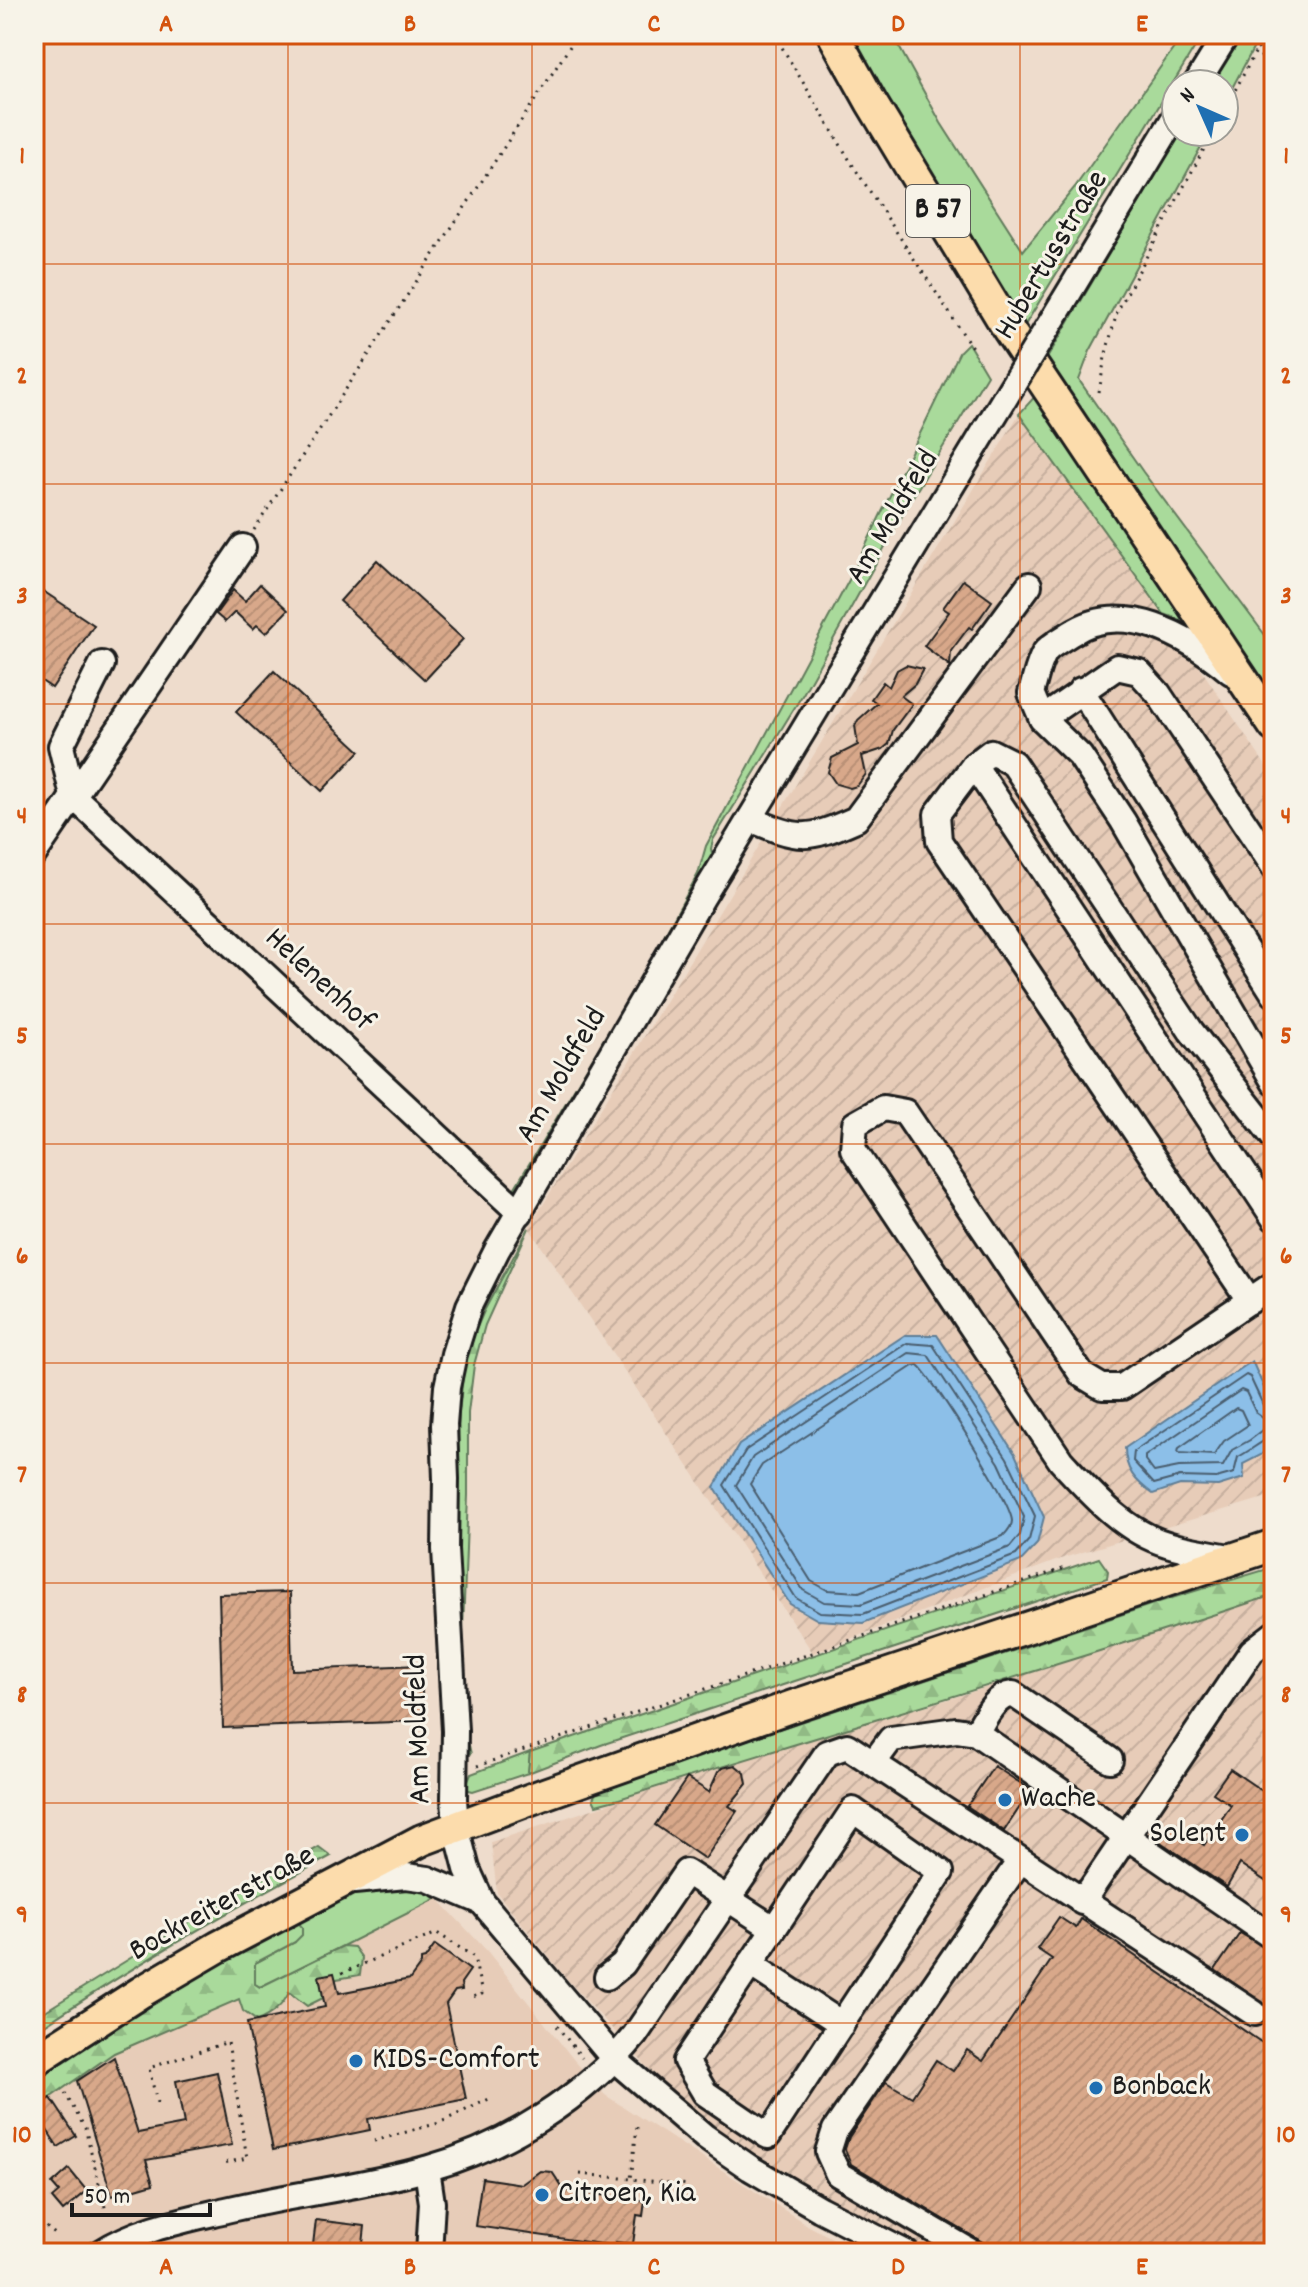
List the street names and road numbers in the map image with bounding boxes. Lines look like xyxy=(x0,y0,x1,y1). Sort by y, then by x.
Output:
street label: Hubertusstraße xyxy=(984,163,1122,349)
road number: B 57 xyxy=(906,185,970,237)
street label: Am Moldfeld xyxy=(836,442,952,594)
street label: Helenenhof xyxy=(253,918,384,1045)
street label: Am Moldfeld xyxy=(505,999,621,1153)
street label: Am Moldfeld xyxy=(394,1653,446,1805)
street label: Bockreiterstraße xyxy=(122,1835,324,1975)

